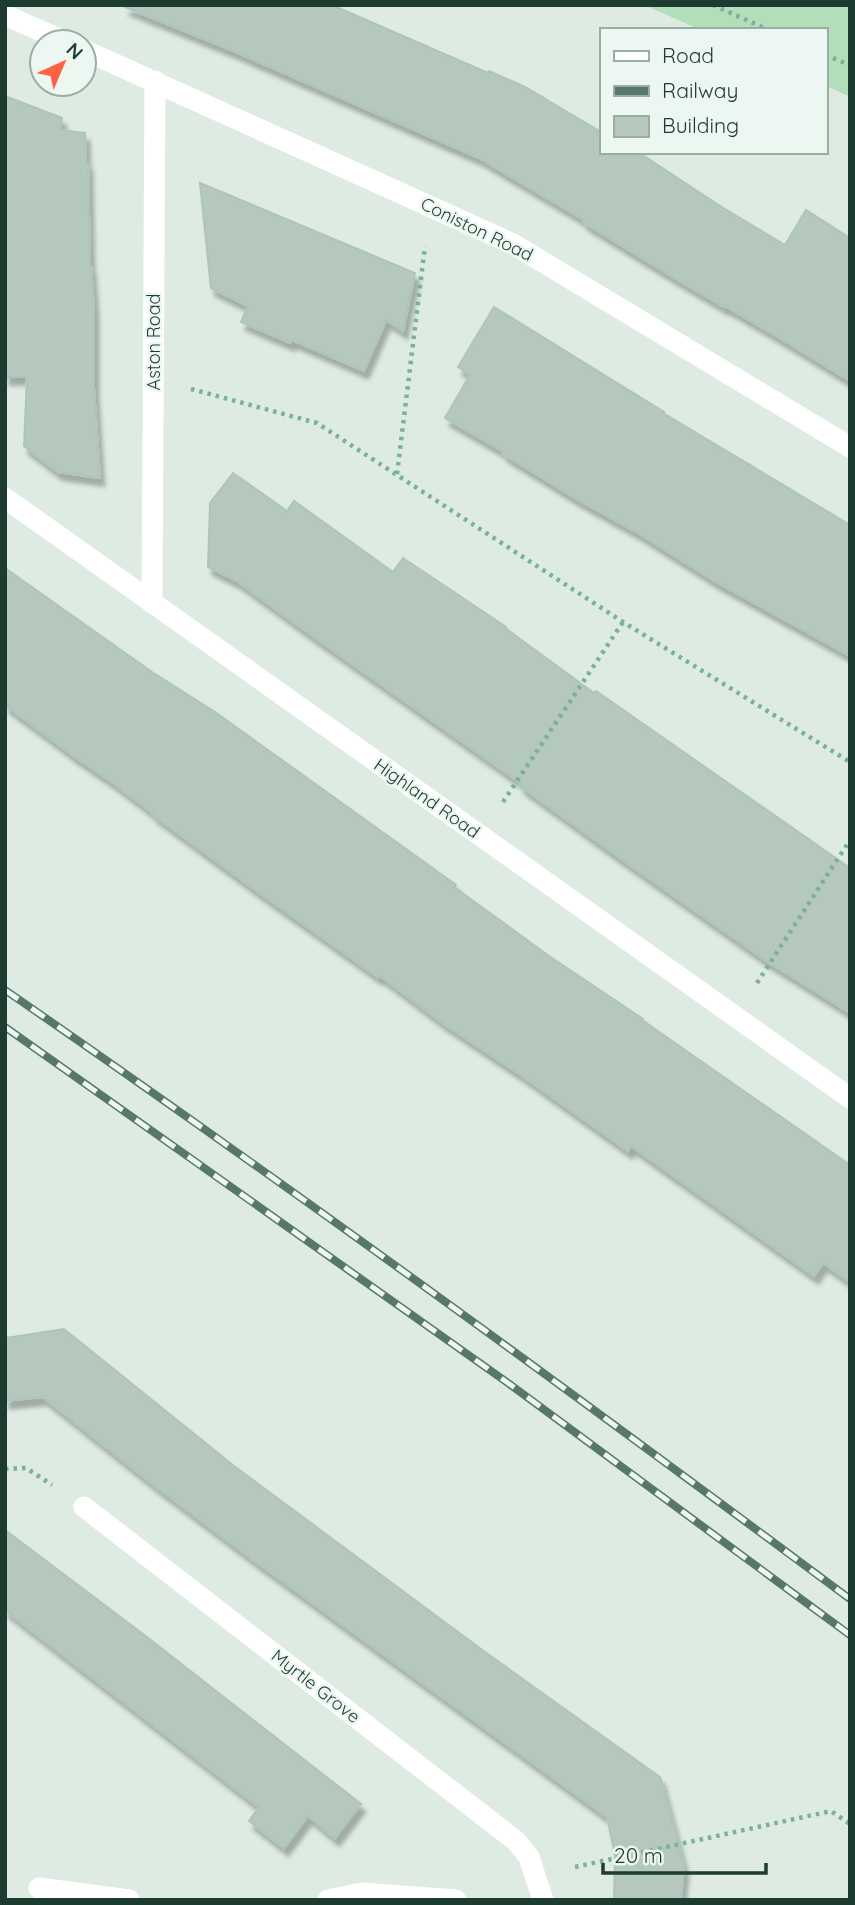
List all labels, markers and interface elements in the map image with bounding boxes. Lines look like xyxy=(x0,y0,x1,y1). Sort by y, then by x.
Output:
north arrow xyxy=(28,28,98,98)
legend xyxy=(600,28,827,154)
text: N xyxy=(61,37,88,64)
text: Road xyxy=(662,42,714,68)
text: Railway xyxy=(662,77,738,103)
text: Building xyxy=(662,112,739,138)
street label: Coniston Road xyxy=(417,192,537,266)
street label: Aston Road xyxy=(142,294,165,390)
street label: Highland Road xyxy=(370,753,484,843)
street label: Myrtle Grove xyxy=(267,1644,365,1728)
scale bar xyxy=(603,1832,766,1876)
text: 20 m xyxy=(614,1842,663,1868)

